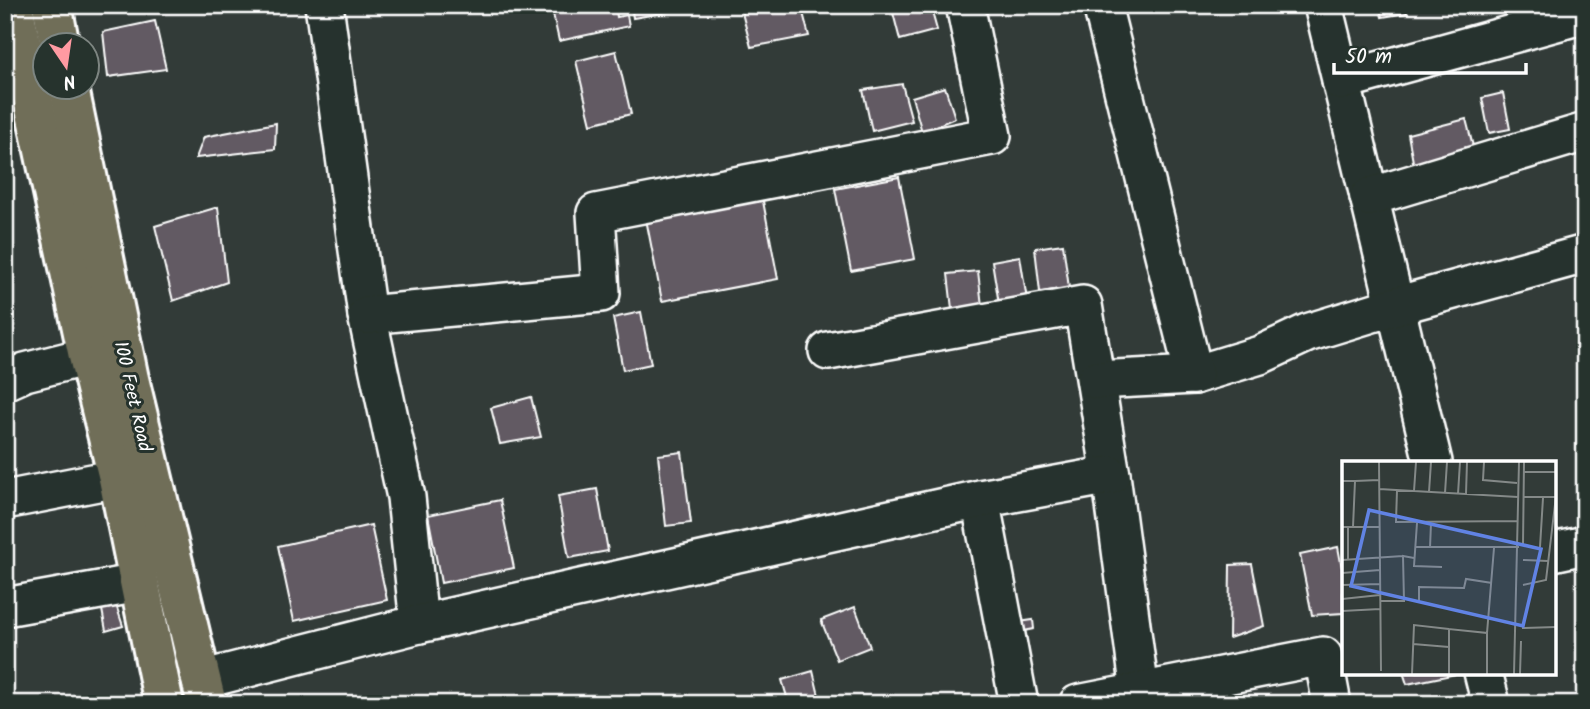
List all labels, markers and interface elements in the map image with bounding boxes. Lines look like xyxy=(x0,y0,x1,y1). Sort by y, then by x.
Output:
north arrow xyxy=(32,32,102,102)
scale bar xyxy=(1334,32,1527,76)
text: 50 m xyxy=(1345,41,1392,74)
text: N xyxy=(60,65,79,97)
street label: 100 Feet Road xyxy=(105,338,159,455)
inset map xyxy=(1342,461,1555,674)

